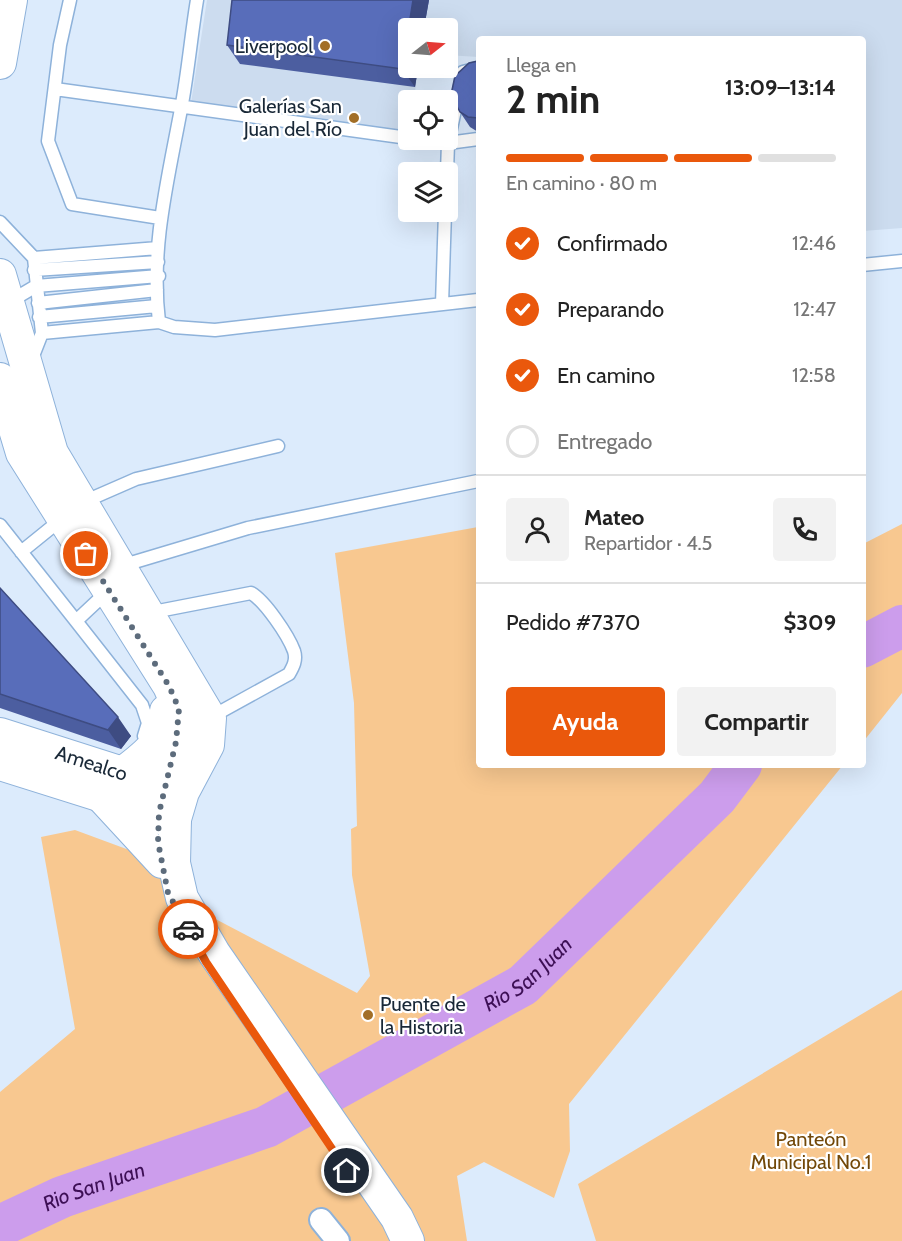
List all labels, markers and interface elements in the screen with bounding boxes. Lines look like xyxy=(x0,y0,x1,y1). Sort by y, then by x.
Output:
north arrow xyxy=(398,18,458,78)
map controls xyxy=(398,18,458,222)
place label: Liverpool xyxy=(235,34,313,58)
marker: Liverpool xyxy=(318,39,332,53)
text: Llega en xyxy=(506,53,576,77)
text: 13:09–13:14 xyxy=(725,74,836,101)
text: 2 min xyxy=(506,75,600,123)
button: locate xyxy=(398,90,458,150)
place label: Galerías San Juan del Río xyxy=(239,94,342,141)
marker: Galerías San Juan del Río xyxy=(347,111,361,125)
button: layers xyxy=(398,162,458,222)
text: En camino · 80 m xyxy=(506,171,657,195)
icon: check xyxy=(506,227,539,260)
text: Confirmado xyxy=(557,230,668,257)
text: 12:46 xyxy=(792,231,836,255)
icon: check xyxy=(506,293,539,326)
text: Preparando xyxy=(557,296,664,323)
text: 12:47 xyxy=(793,297,836,321)
icon: check xyxy=(506,359,539,392)
text: En camino xyxy=(557,362,655,389)
text: 12:58 xyxy=(792,363,836,387)
text: Entregado xyxy=(557,428,652,455)
button: person xyxy=(506,498,569,561)
button: phone xyxy=(773,498,836,561)
text: Mateo xyxy=(584,504,644,531)
pin xyxy=(60,528,111,579)
text: Repartidor · 4.5 xyxy=(584,531,712,555)
icon: bag xyxy=(69,537,102,570)
text: Pedido #7370 xyxy=(506,609,640,636)
text: $309 xyxy=(783,609,836,636)
button: Ayuda xyxy=(506,687,665,756)
button: Compartir xyxy=(677,687,836,756)
street label: Amealco xyxy=(52,740,131,786)
courier xyxy=(158,899,218,959)
icon: car xyxy=(172,913,205,946)
water label: Rio San Juan xyxy=(479,931,577,1016)
place label: Puente de la Historia xyxy=(380,992,466,1039)
marker: Puente de la Historia xyxy=(361,1008,375,1022)
park label: Panteón Municipal No.1 xyxy=(751,1127,871,1174)
pin xyxy=(321,1145,372,1196)
icon: home xyxy=(330,1154,363,1187)
water label: Rio San Juan xyxy=(38,1156,148,1216)

